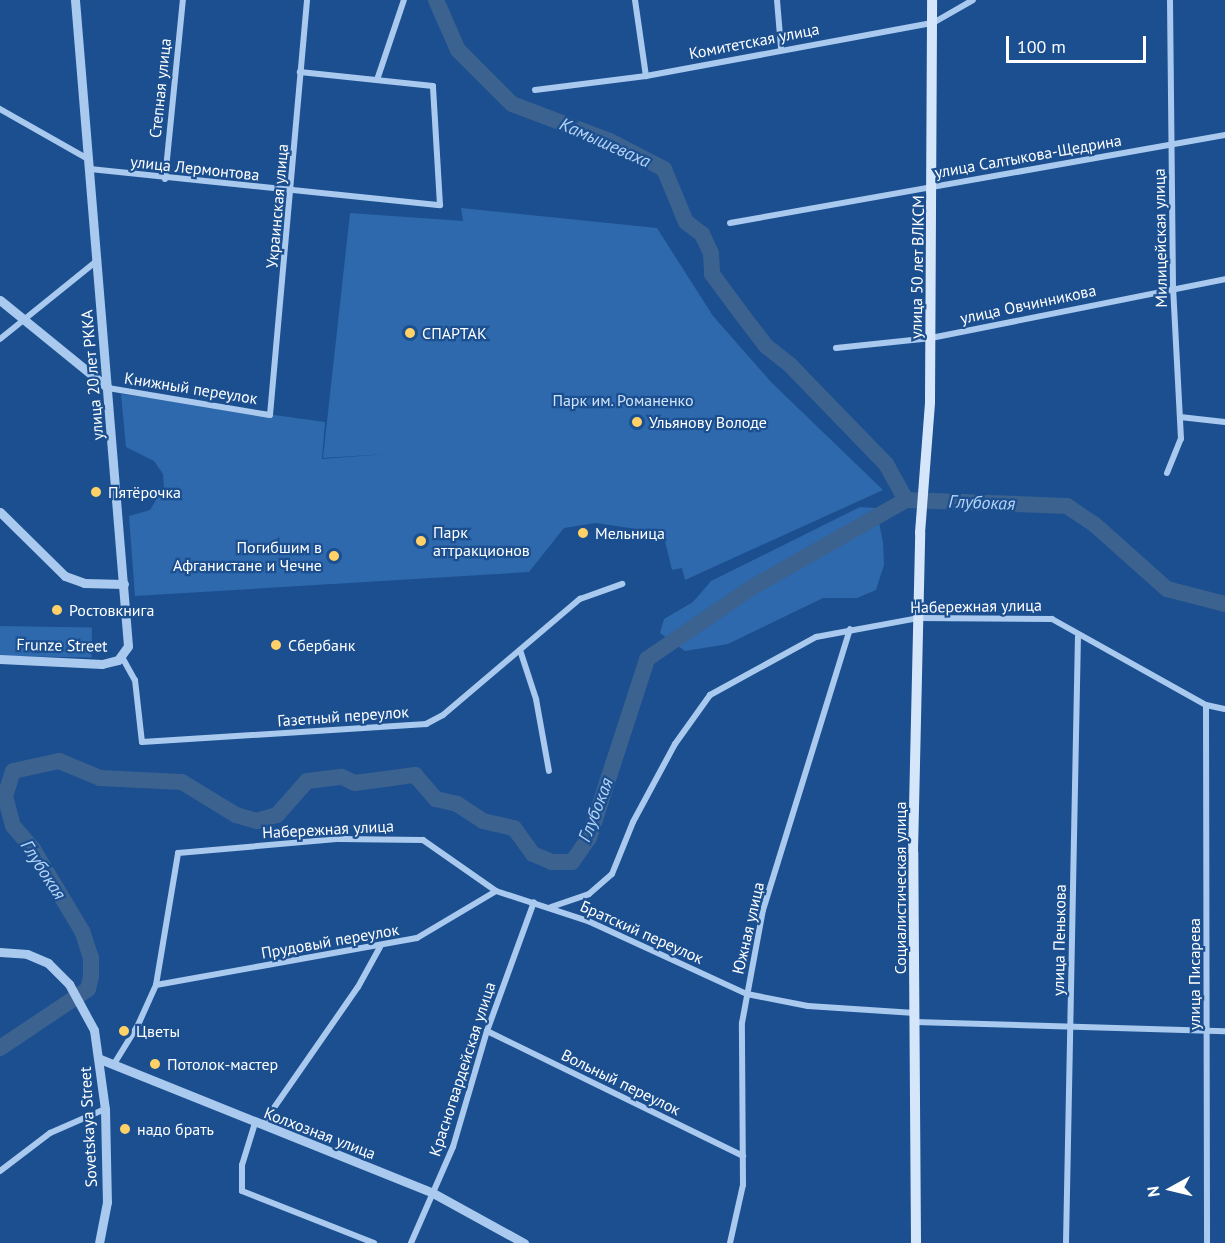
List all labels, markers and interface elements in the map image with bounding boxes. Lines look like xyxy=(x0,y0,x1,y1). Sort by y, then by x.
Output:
street label: Комитетская улица xyxy=(687,19,821,63)
scale bar xyxy=(1009,24,1148,62)
text: 100 m xyxy=(1017,35,1066,58)
street label: Степная улица xyxy=(145,37,175,139)
water label: Камышеваха xyxy=(556,113,654,173)
street label: улица Салтыкова-Щедрина xyxy=(933,130,1123,182)
street label: Украинская улица xyxy=(262,143,292,269)
street label: улица Лермонтова xyxy=(129,152,261,184)
street label: Милицейская улица xyxy=(1149,168,1171,308)
street label: улица 50 лет ВЛКСМ xyxy=(906,195,928,339)
street label: улица Овчинникова xyxy=(958,280,1098,328)
street label: улица 20 лет РККА xyxy=(77,309,107,441)
place label: СПАРТАК xyxy=(422,323,487,343)
marker: СПАРТАК xyxy=(403,326,417,340)
street label: Книжный переулок xyxy=(123,368,259,408)
park label: Парк им. Романенко xyxy=(552,390,694,410)
place label: Ульянову Володе xyxy=(649,412,768,432)
marker: Ульянову Володе xyxy=(630,415,644,429)
place label: Пятёрочка xyxy=(108,482,181,502)
marker: Пятёрочка xyxy=(89,485,103,499)
water label: Глубокая xyxy=(948,491,1016,515)
place label: Парк аттракционов xyxy=(433,522,530,560)
place label: Мельница xyxy=(595,523,665,543)
marker: Мельница xyxy=(576,526,590,540)
marker: Парк аттракционов xyxy=(414,534,428,548)
place label: Погибшим в Афганистане и Чечне xyxy=(173,537,322,575)
marker: Погибшим в Афганистане и Чечне xyxy=(327,549,341,563)
street label: Набережная улица xyxy=(910,595,1042,617)
place label: Ростовкнига xyxy=(69,600,154,620)
marker: Ростовкнига xyxy=(50,603,64,617)
street label: Frunze Street xyxy=(16,635,108,655)
place label: Сбербанк xyxy=(288,635,355,655)
marker: Сбербанк xyxy=(269,638,283,652)
street label: Газетный переулок xyxy=(277,702,409,730)
water label: Глубокая xyxy=(574,775,618,845)
street label: Социалистическая улица xyxy=(890,802,910,974)
street label: Набережная улица xyxy=(262,816,394,842)
water label: Глубокая xyxy=(16,836,70,904)
street label: Южная улица xyxy=(728,880,768,976)
street label: улица Пенькова xyxy=(1048,884,1070,996)
street label: Братский переулок xyxy=(577,896,707,968)
street label: улица Писарева xyxy=(1184,918,1204,1030)
street label: Прудовый переулок xyxy=(260,919,400,963)
street label: Красногвардейская улица xyxy=(425,979,499,1159)
place label: Цветы xyxy=(136,1021,180,1041)
marker: Цветы xyxy=(117,1024,131,1038)
street label: Вольный переулок xyxy=(558,1045,684,1119)
place label: Потолок-мастер xyxy=(167,1054,278,1074)
marker: Потолок-мастер xyxy=(148,1057,162,1071)
street label: Sovetskaya Street xyxy=(75,1066,101,1188)
street label: Колхозная улица xyxy=(262,1103,378,1163)
place label: надо брать xyxy=(137,1119,214,1139)
marker: надо брать xyxy=(118,1122,132,1136)
north arrow xyxy=(1141,1159,1201,1219)
text: N xyxy=(1143,1185,1164,1198)

